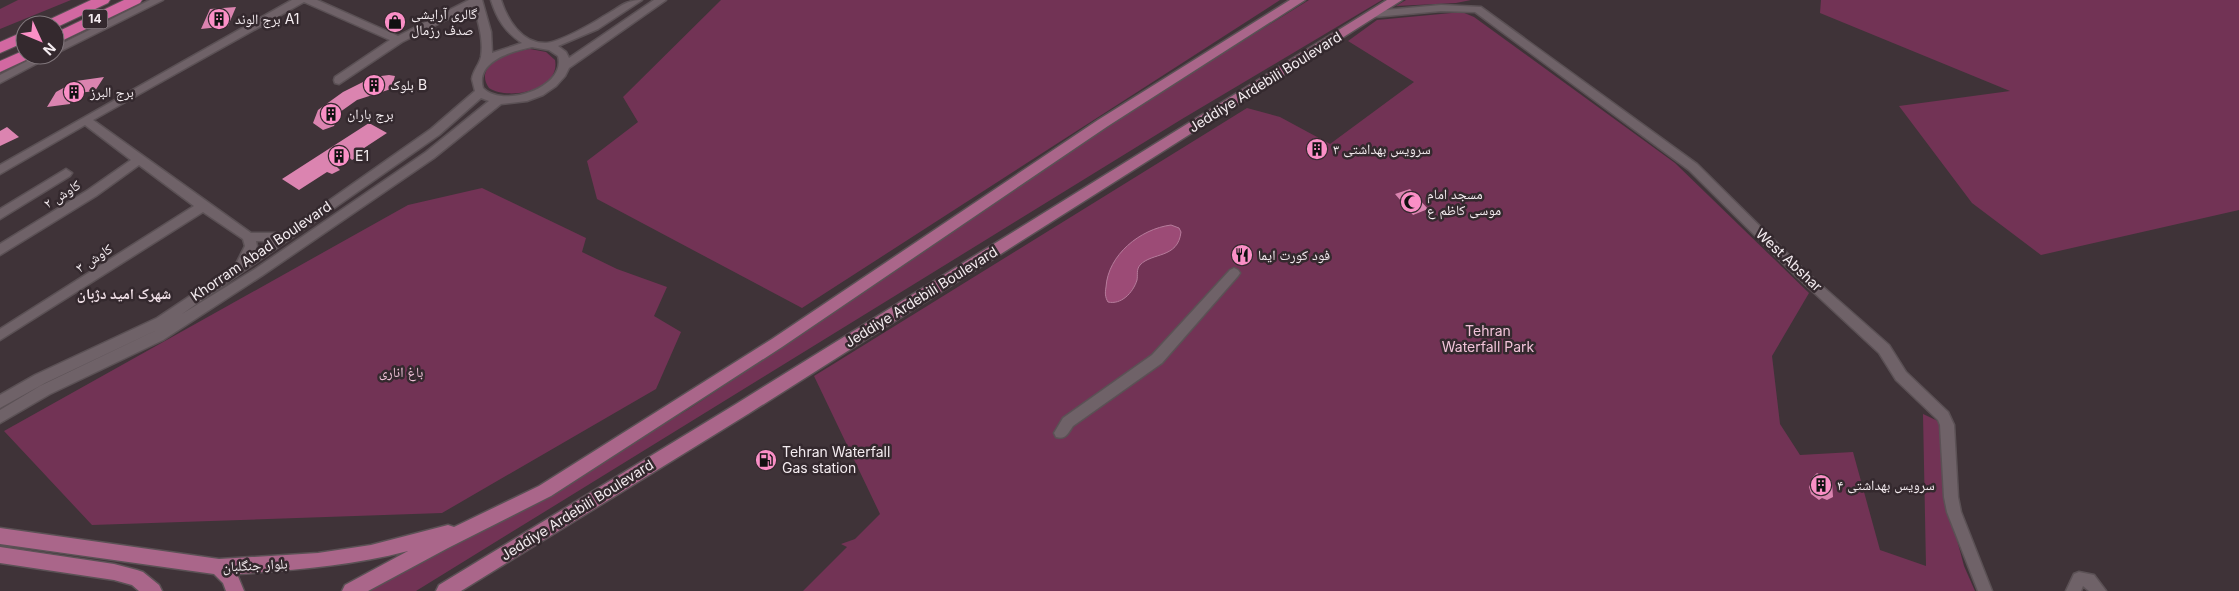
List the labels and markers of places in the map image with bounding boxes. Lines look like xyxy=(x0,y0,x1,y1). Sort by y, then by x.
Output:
place label: گالری آرایشی صدف رزمال xyxy=(411,5,478,39)
building icon: برج الوند A1 xyxy=(207,7,231,31)
place label: برج الوند A1 xyxy=(235,10,300,29)
shop icon: گالری آرایشی صدف رزمال xyxy=(383,10,407,34)
building icon: بلوک B xyxy=(362,73,386,97)
place label: بلوک B xyxy=(390,76,427,94)
building icon: برج البرز xyxy=(62,80,86,104)
place label: برج البرز xyxy=(89,83,134,102)
building icon: برج باران xyxy=(319,102,343,126)
place label: برج باران xyxy=(347,105,394,124)
building icon: سرویس بهداشتی ۳ xyxy=(1305,137,1329,161)
place label: سرویس بهداشتی ۳ xyxy=(1333,140,1431,158)
building icon: E1 xyxy=(327,144,351,168)
place label: E1 xyxy=(355,147,369,164)
place label: مسجد امام موسی کاظم ع xyxy=(1427,185,1501,220)
mosque icon: مسجد امام موسی کاظم ع xyxy=(1399,190,1423,214)
restaurant icon: فود کورت ایما xyxy=(1230,243,1254,267)
place label: فود کورت ایما xyxy=(1258,246,1330,264)
place label: Tehran Waterfall Gas station xyxy=(782,443,890,476)
fuel station icon: Tehran Waterfall Gas station xyxy=(754,448,778,472)
building icon: سرویس بهداشتی ۴ xyxy=(1809,473,1833,497)
place label: سرویس بهداشتی ۴ xyxy=(1837,476,1935,494)

